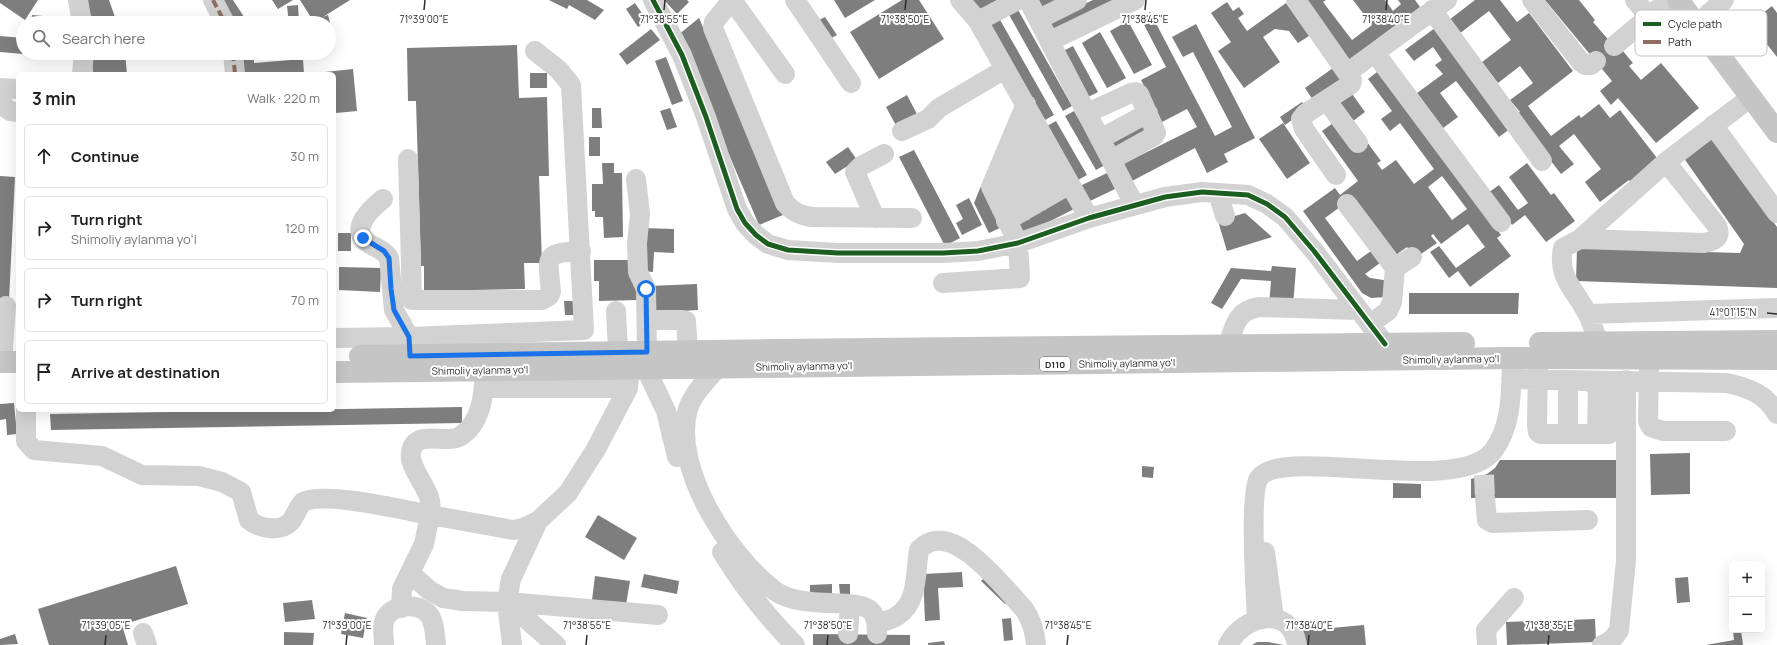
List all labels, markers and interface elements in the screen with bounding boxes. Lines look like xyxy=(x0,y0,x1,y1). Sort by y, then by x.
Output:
legend xyxy=(1635,10,1767,56)
text: 71°39'00"E xyxy=(399,12,449,26)
text: 71°38'55"E xyxy=(640,12,688,26)
text: 71°38'50"E xyxy=(881,12,929,26)
text: 71°38'45"E xyxy=(1122,12,1169,26)
text: 71°38'40"E xyxy=(1362,12,1410,26)
search box xyxy=(16,16,336,60)
text: Cycle path xyxy=(1668,16,1722,31)
icon: search xyxy=(30,27,52,49)
text: Search here xyxy=(62,28,145,49)
text: Path xyxy=(1668,34,1691,49)
text: 3 min xyxy=(32,87,76,110)
text: Walk · 220 m xyxy=(247,89,320,107)
icon: ahead xyxy=(33,145,55,167)
text: Continue xyxy=(71,146,139,167)
text: 30 m xyxy=(290,147,319,165)
text: Turn right xyxy=(71,209,142,230)
icon: right xyxy=(33,217,55,239)
text: 120 m xyxy=(285,219,319,237)
route end xyxy=(354,229,372,247)
text: Shimoliy aylanma yoʻl xyxy=(71,230,197,248)
route start xyxy=(637,280,655,298)
icon: right xyxy=(33,289,55,311)
text: Turn right xyxy=(71,290,142,311)
text: 70 m xyxy=(291,291,319,309)
text: 41°01'15"N xyxy=(1710,305,1757,319)
street label: Shimoliy aylanma yoʻl xyxy=(1403,351,1499,367)
street label: Shimoliy aylanma yoʻl xyxy=(1079,355,1175,371)
road number: D110 xyxy=(1040,357,1070,371)
street label: Shimoliy aylanma yoʻl xyxy=(756,358,852,374)
icon: arrive xyxy=(33,361,55,383)
text: Arrive at destination xyxy=(71,362,220,383)
street label: Shimoliy aylanma yoʻl xyxy=(432,362,528,378)
map controls xyxy=(1729,561,1765,633)
button: + xyxy=(1729,561,1765,597)
button: − xyxy=(1729,597,1765,633)
text: 71°39'05"E xyxy=(82,618,131,632)
text: 71°39'00"E xyxy=(322,618,372,632)
text: 71°38'55"E xyxy=(563,618,611,632)
text: 71°38'50"E xyxy=(804,618,852,632)
text: 71°38'45"E xyxy=(1045,618,1092,632)
text: 71°38'40"E xyxy=(1285,618,1333,632)
text: 71°38'35"E xyxy=(1525,618,1573,632)

